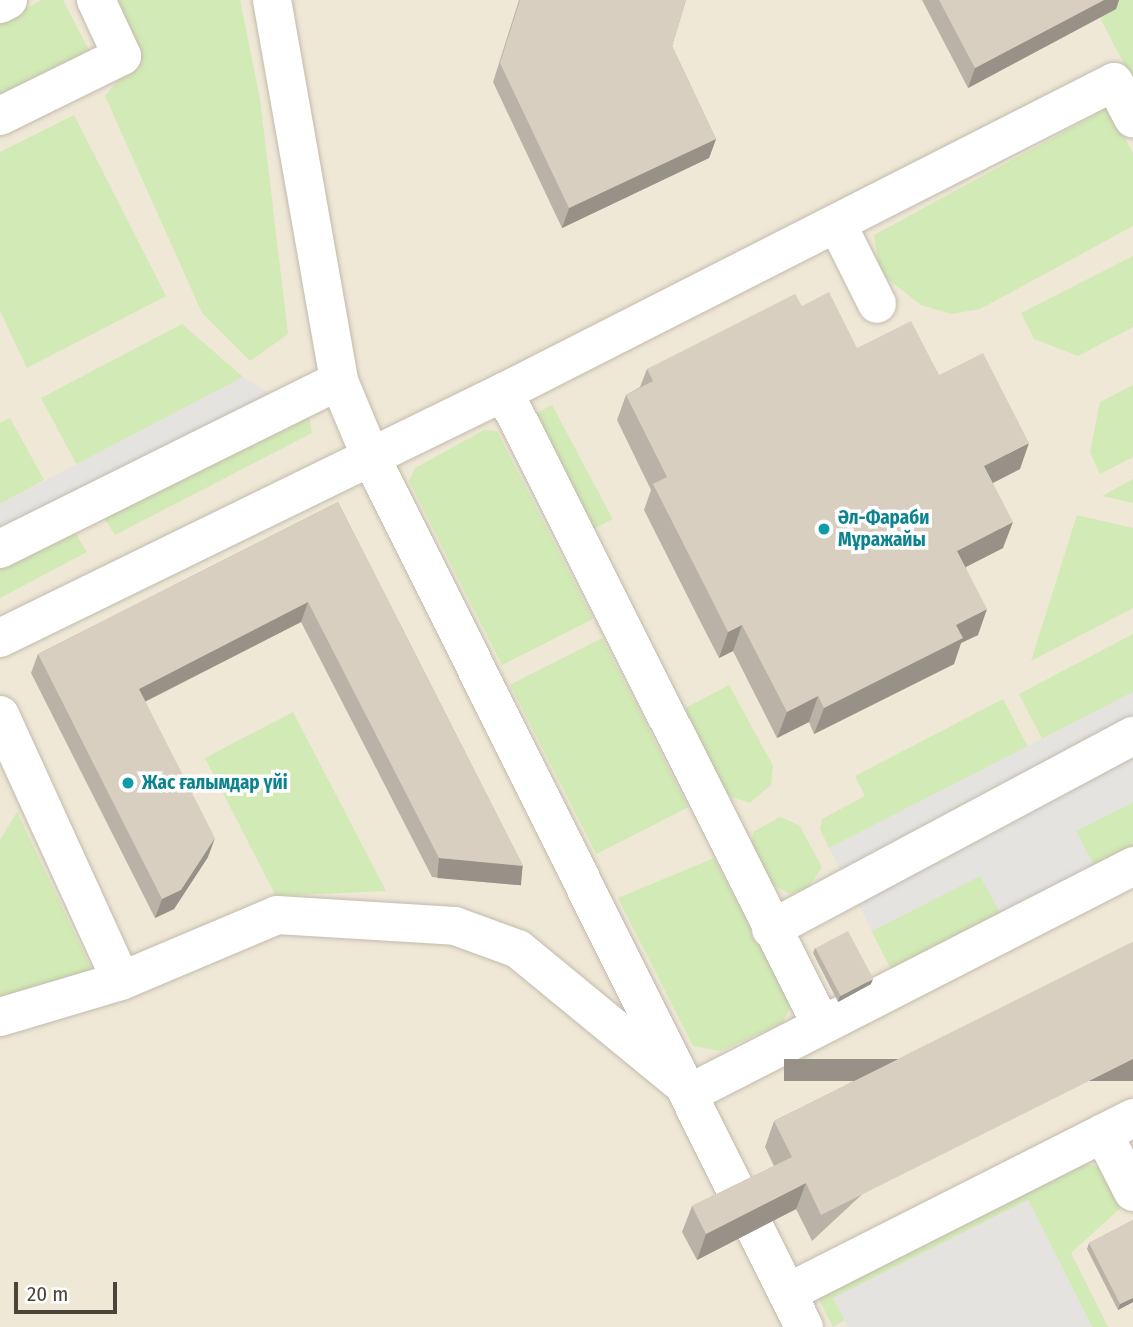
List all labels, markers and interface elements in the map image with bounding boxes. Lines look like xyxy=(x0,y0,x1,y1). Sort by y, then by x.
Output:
place label: Әл-Фараби Мұражайы xyxy=(838,507,929,551)
marker: Әл-Фараби Мұражайы xyxy=(816,521,832,537)
place label: Жас ғалымдар үйі xyxy=(142,772,288,794)
marker: Жас ғалымдар үйі xyxy=(120,775,136,791)
scale bar xyxy=(18,1268,121,1312)
text: 20 m xyxy=(27,1281,68,1307)

